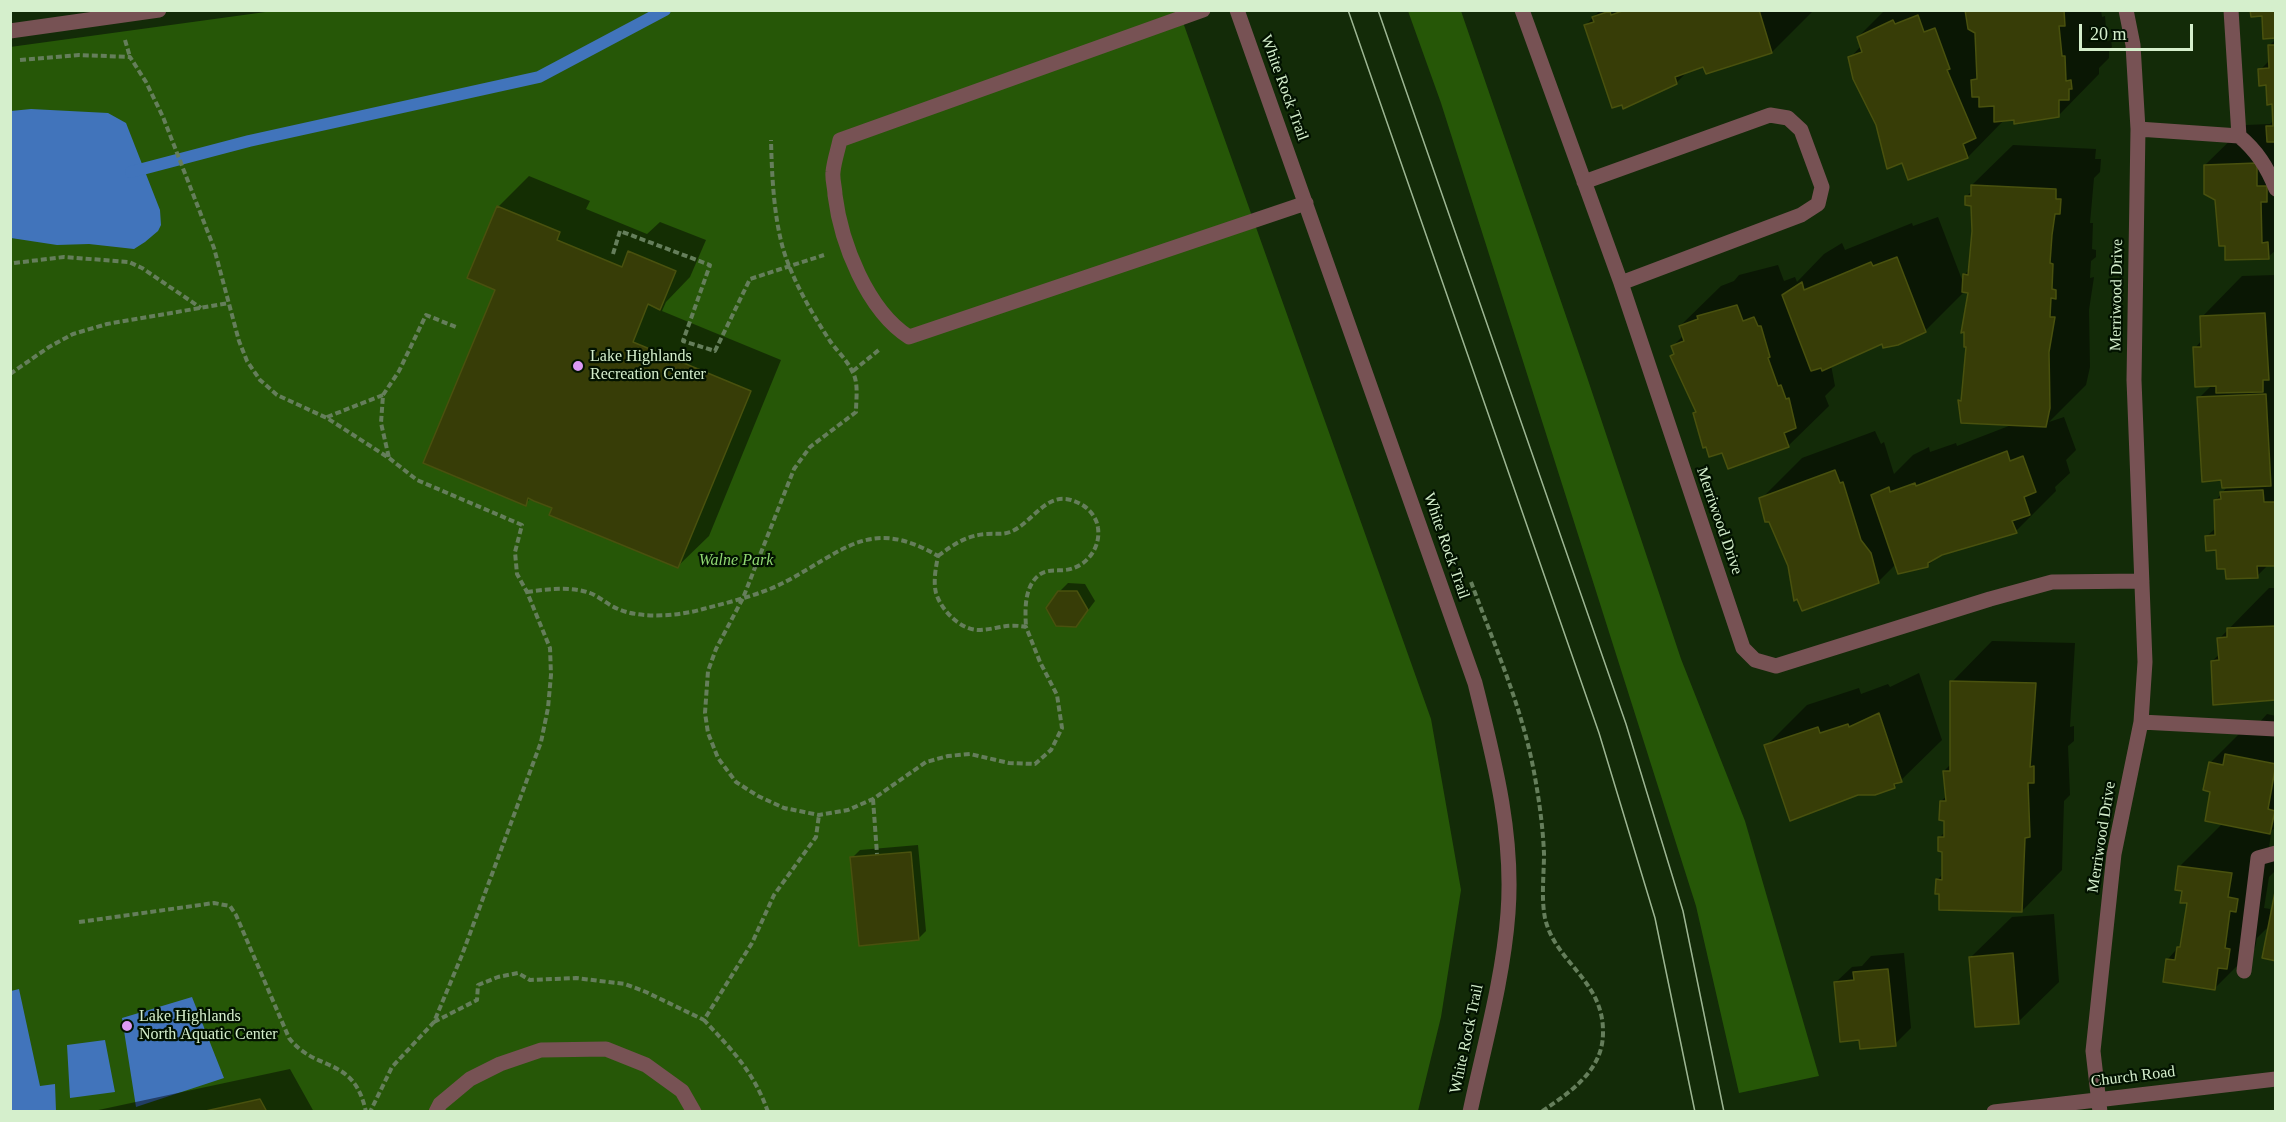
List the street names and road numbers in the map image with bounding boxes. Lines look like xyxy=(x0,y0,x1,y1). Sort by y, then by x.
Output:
street label: White Rock Trail xyxy=(1256,32,1312,144)
street label: Merriwood Drive xyxy=(2106,239,2128,351)
street label: Merriwood Drive xyxy=(1692,465,1746,577)
street label: White Rock Trail xyxy=(1419,490,1473,602)
street label: Merriwood Drive xyxy=(2084,780,2120,894)
street label: White Rock Trail xyxy=(1446,983,1488,1095)
street label: Church Road xyxy=(2090,1062,2176,1092)

